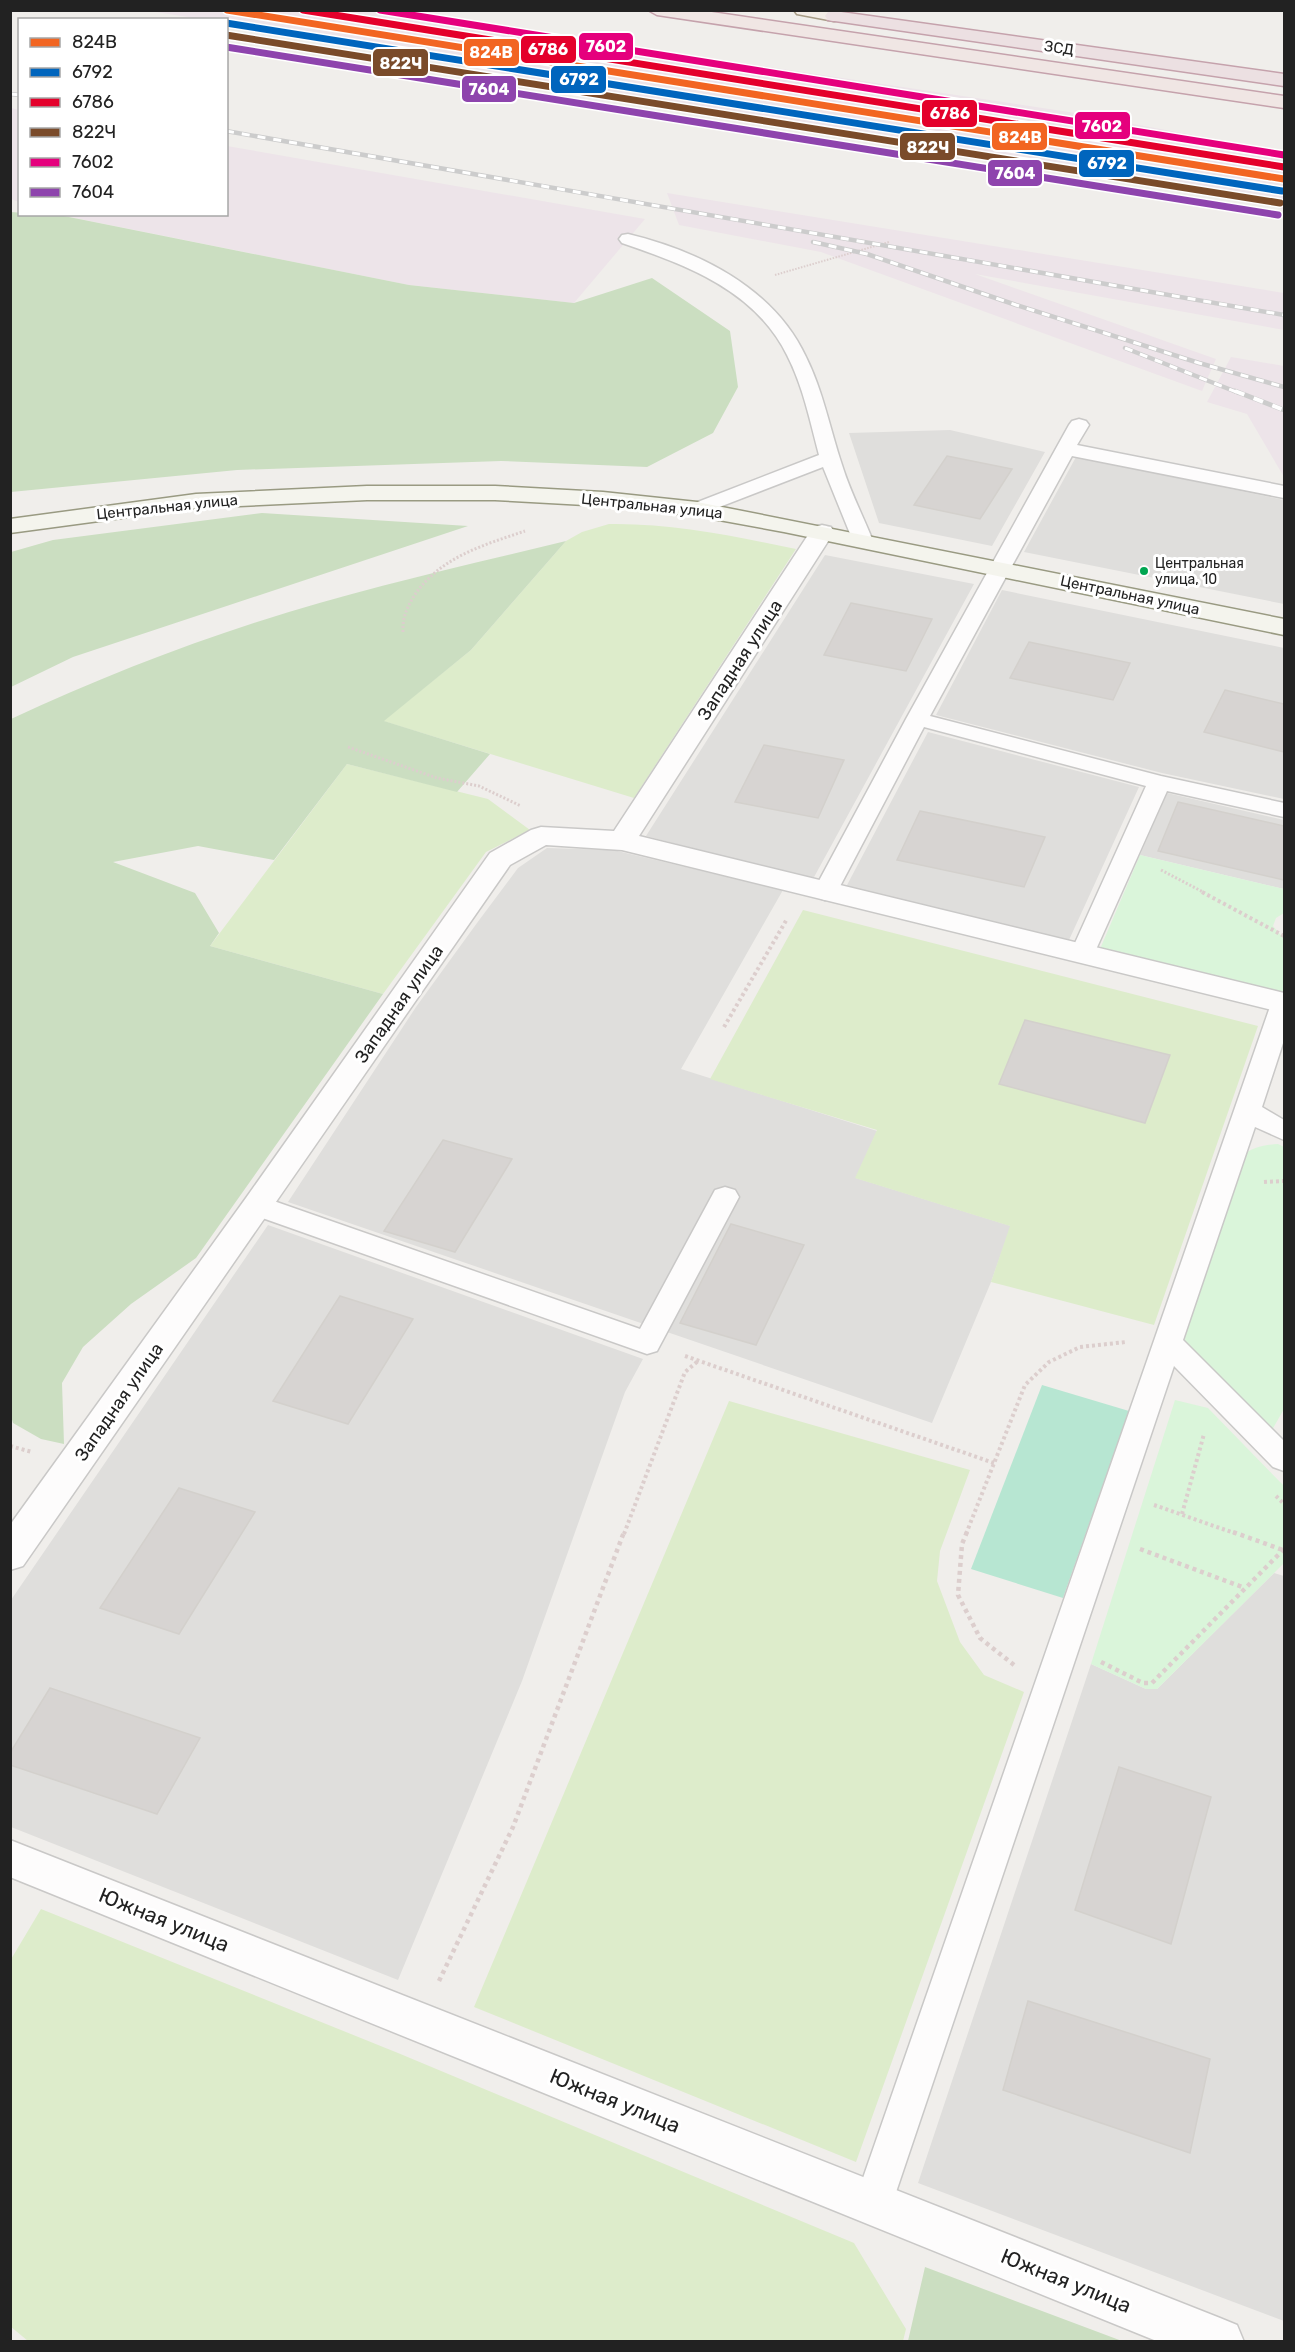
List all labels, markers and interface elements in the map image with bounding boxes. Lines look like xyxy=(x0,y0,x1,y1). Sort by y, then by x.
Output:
legend xyxy=(18,18,228,216)
text: 824В xyxy=(72,31,117,53)
line badge: 7602 xyxy=(578,32,634,61)
line badge: 6786 xyxy=(520,35,577,64)
text: 7602 xyxy=(586,37,626,56)
street label: ЗСД xyxy=(1043,37,1075,59)
line badge: 824В xyxy=(463,38,520,67)
text: 6786 xyxy=(528,40,568,59)
text: 824В xyxy=(469,43,513,62)
line badge: 822Ч xyxy=(372,48,429,77)
text: 822Ч xyxy=(380,54,422,73)
text: 6792 xyxy=(72,61,113,83)
line badge: 6792 xyxy=(550,65,607,94)
text: 6792 xyxy=(559,70,599,89)
line badge: 7604 xyxy=(461,75,517,103)
text: 7604 xyxy=(469,80,510,99)
text: 6786 xyxy=(72,91,114,113)
line badge: 6786 xyxy=(921,99,978,128)
text: 6786 xyxy=(930,104,970,123)
line badge: 7602 xyxy=(1074,111,1131,140)
text: 7602 xyxy=(1082,117,1122,136)
text: 822Ч xyxy=(72,121,116,143)
line badge: 824В xyxy=(991,122,1048,151)
text: 824В xyxy=(998,128,1042,147)
line badge: 822Ч xyxy=(899,132,956,161)
text: 822Ч xyxy=(907,138,949,157)
line badge: 6792 xyxy=(1078,149,1135,178)
text: 7602 xyxy=(72,151,114,173)
text: 6792 xyxy=(1087,154,1127,173)
line badge: 7604 xyxy=(987,159,1043,187)
text: 7604 xyxy=(995,164,1036,183)
text: 7604 xyxy=(72,181,114,203)
street label: Центральная улица xyxy=(580,490,724,522)
street label: Центральная улица xyxy=(95,491,239,523)
place label: Центральная улица, 10 xyxy=(1155,555,1244,588)
marker: Центральная улица, 10 xyxy=(1138,565,1150,577)
street label: Центральная улица xyxy=(1059,571,1201,619)
street label: Западная улица xyxy=(693,596,787,724)
street label: Западная улица xyxy=(350,941,448,1067)
street label: Западная улица xyxy=(70,1339,168,1465)
street label: Южная улица xyxy=(95,1882,233,1957)
street label: Южная улица xyxy=(546,2063,684,2138)
street label: Южная улица xyxy=(997,2243,1135,2318)

